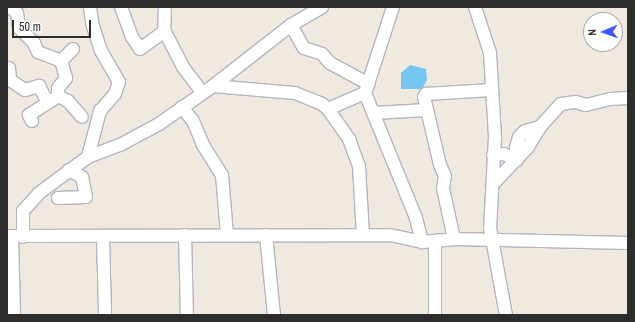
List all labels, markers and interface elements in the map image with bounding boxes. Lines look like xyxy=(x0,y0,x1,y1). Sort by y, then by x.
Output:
scale bar xyxy=(14,12,93,38)
north arrow xyxy=(583,12,623,52)
text: 50 m xyxy=(19,19,41,35)
text: N xyxy=(585,29,599,36)

